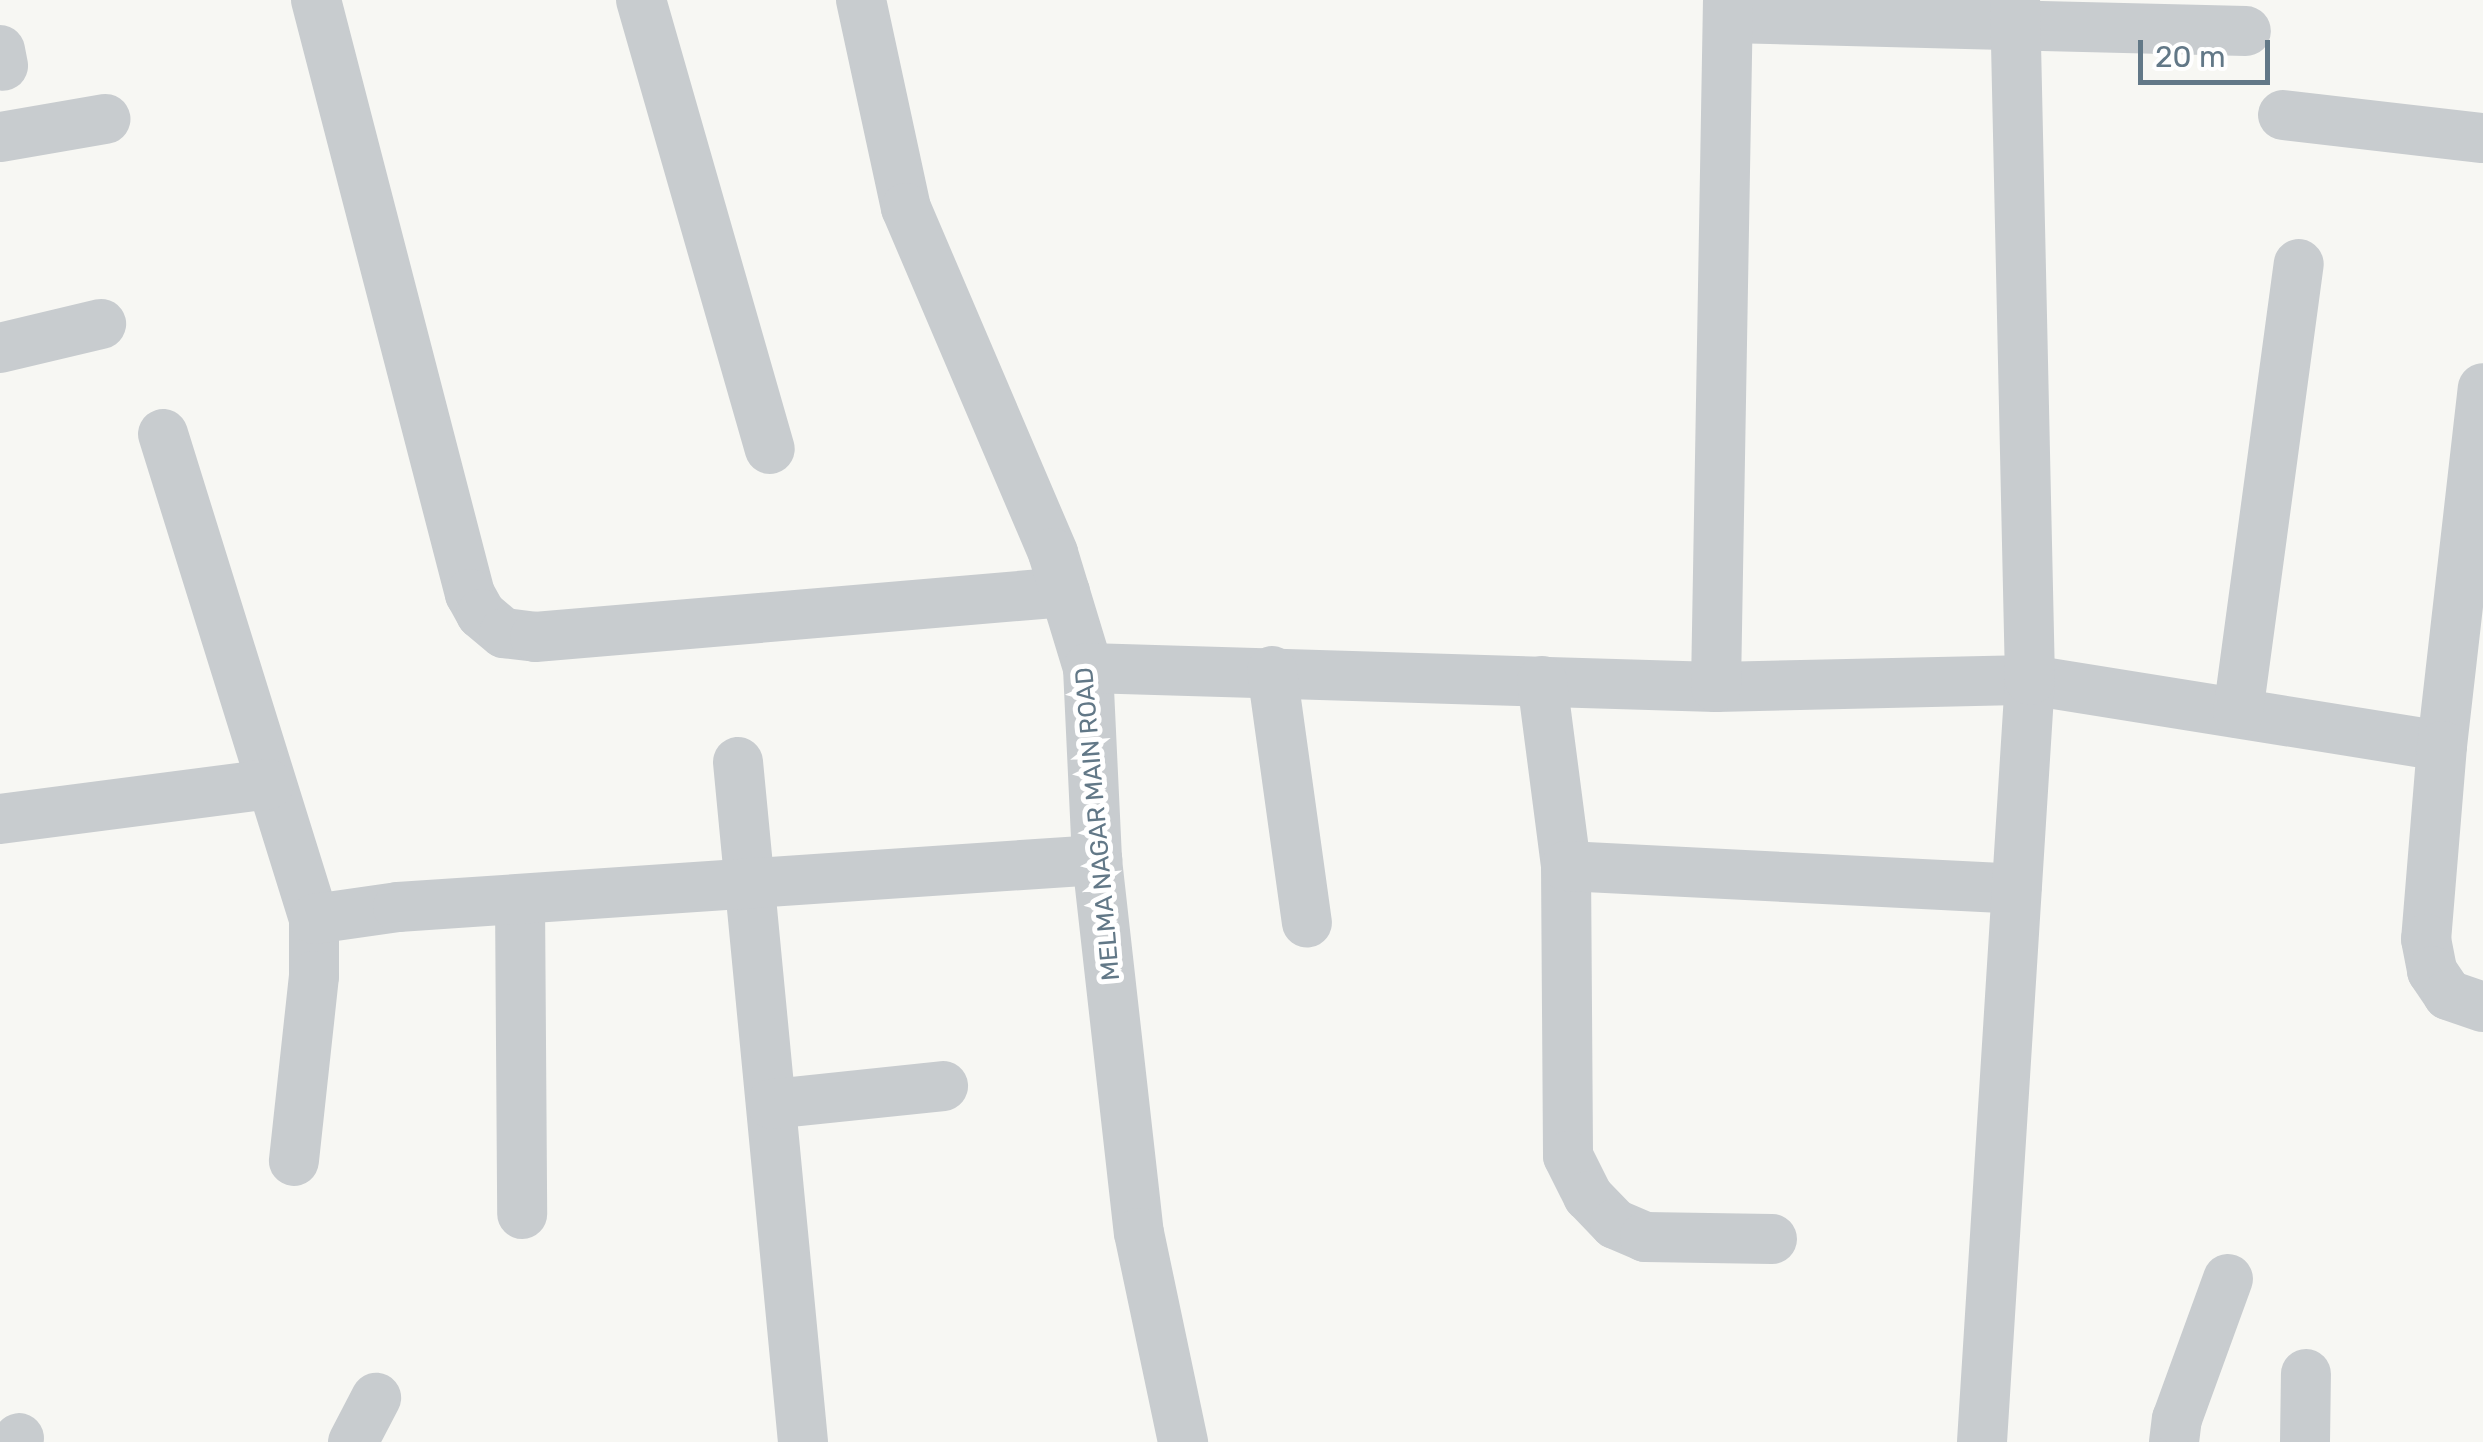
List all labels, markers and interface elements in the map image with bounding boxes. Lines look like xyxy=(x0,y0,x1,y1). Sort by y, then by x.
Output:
scale bar xyxy=(2143,20,2276,82)
text: 20 m xyxy=(2155,39,2226,75)
street label: MELMA NAGAR MAIN ROAD xyxy=(1069,666,1127,982)

